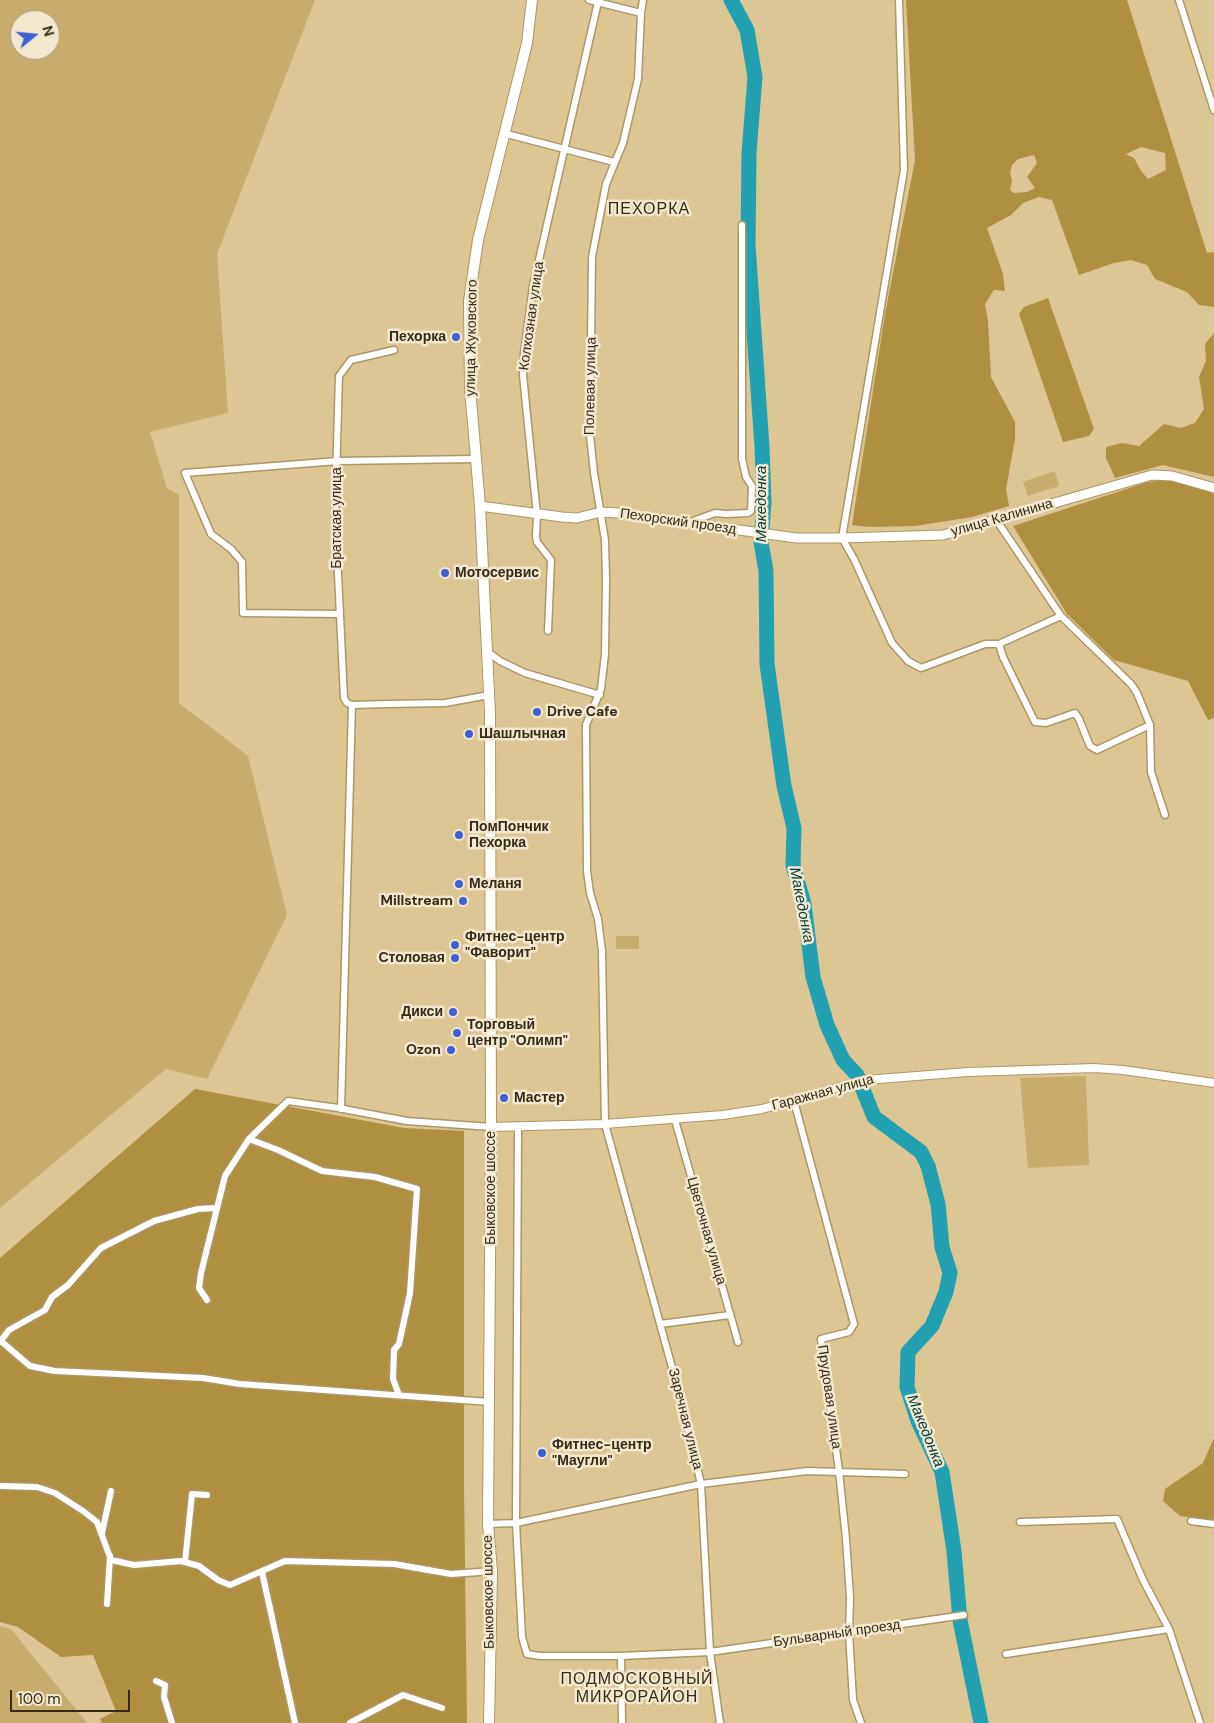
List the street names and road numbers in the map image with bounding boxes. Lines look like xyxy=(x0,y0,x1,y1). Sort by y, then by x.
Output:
street label: Колхозная улица xyxy=(516,260,548,372)
street label: улица Жуковского xyxy=(463,279,481,397)
street label: Полевая улица xyxy=(582,337,600,435)
street label: Братская улица xyxy=(329,467,345,569)
street label: улица Калинина xyxy=(949,495,1055,541)
street label: Пехорский проезд xyxy=(619,506,737,538)
street label: Гаражная улица xyxy=(770,1071,876,1115)
street label: Быковское шоссе xyxy=(483,1131,499,1245)
street label: Цветочная улица xyxy=(683,1175,729,1287)
street label: Прудовая улица xyxy=(813,1344,845,1450)
street label: Заречная улица xyxy=(664,1367,706,1471)
street label: Быковское шоссе xyxy=(480,1535,498,1649)
street label: Бульварный проезд xyxy=(772,1617,902,1651)

